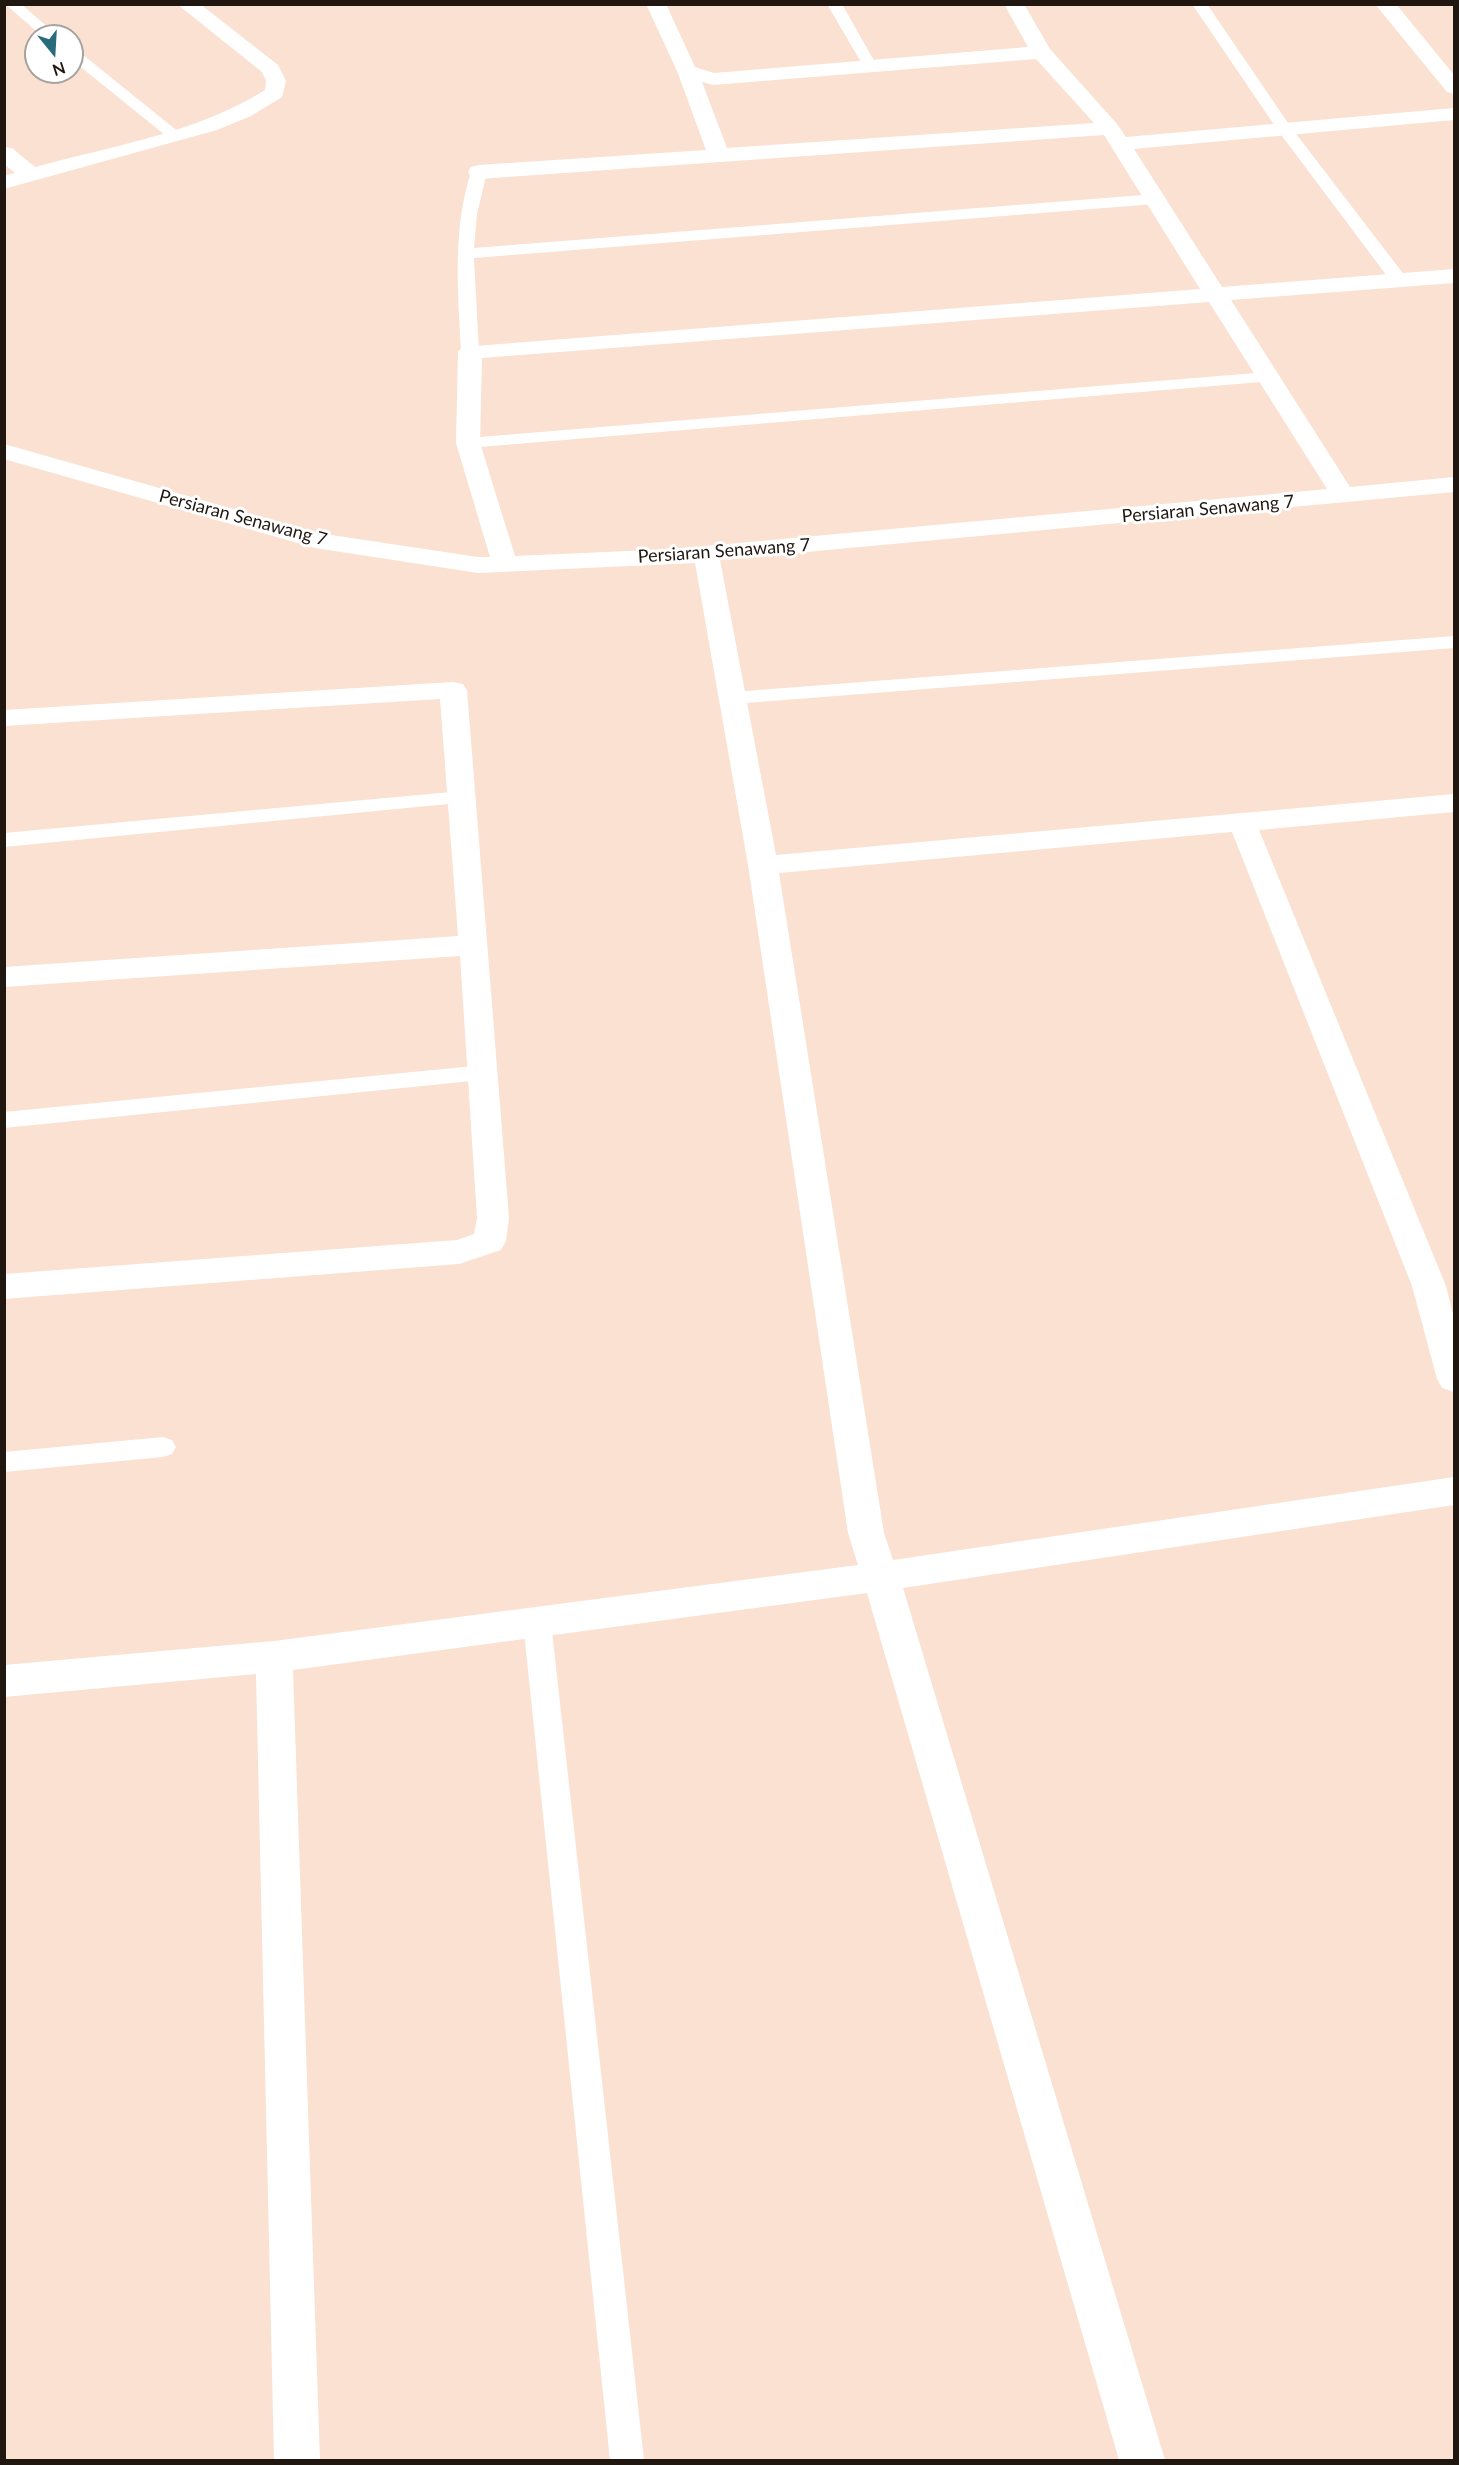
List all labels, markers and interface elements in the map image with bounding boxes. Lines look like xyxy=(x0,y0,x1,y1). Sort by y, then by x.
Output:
north arrow xyxy=(24,24,84,84)
text: N xyxy=(50,59,68,81)
street label: Persiaran Senawang 7 xyxy=(157,485,329,551)
street label: Persiaran Senawang 7 xyxy=(1121,491,1295,527)
street label: Persiaran Senawang 7 xyxy=(637,534,811,568)

